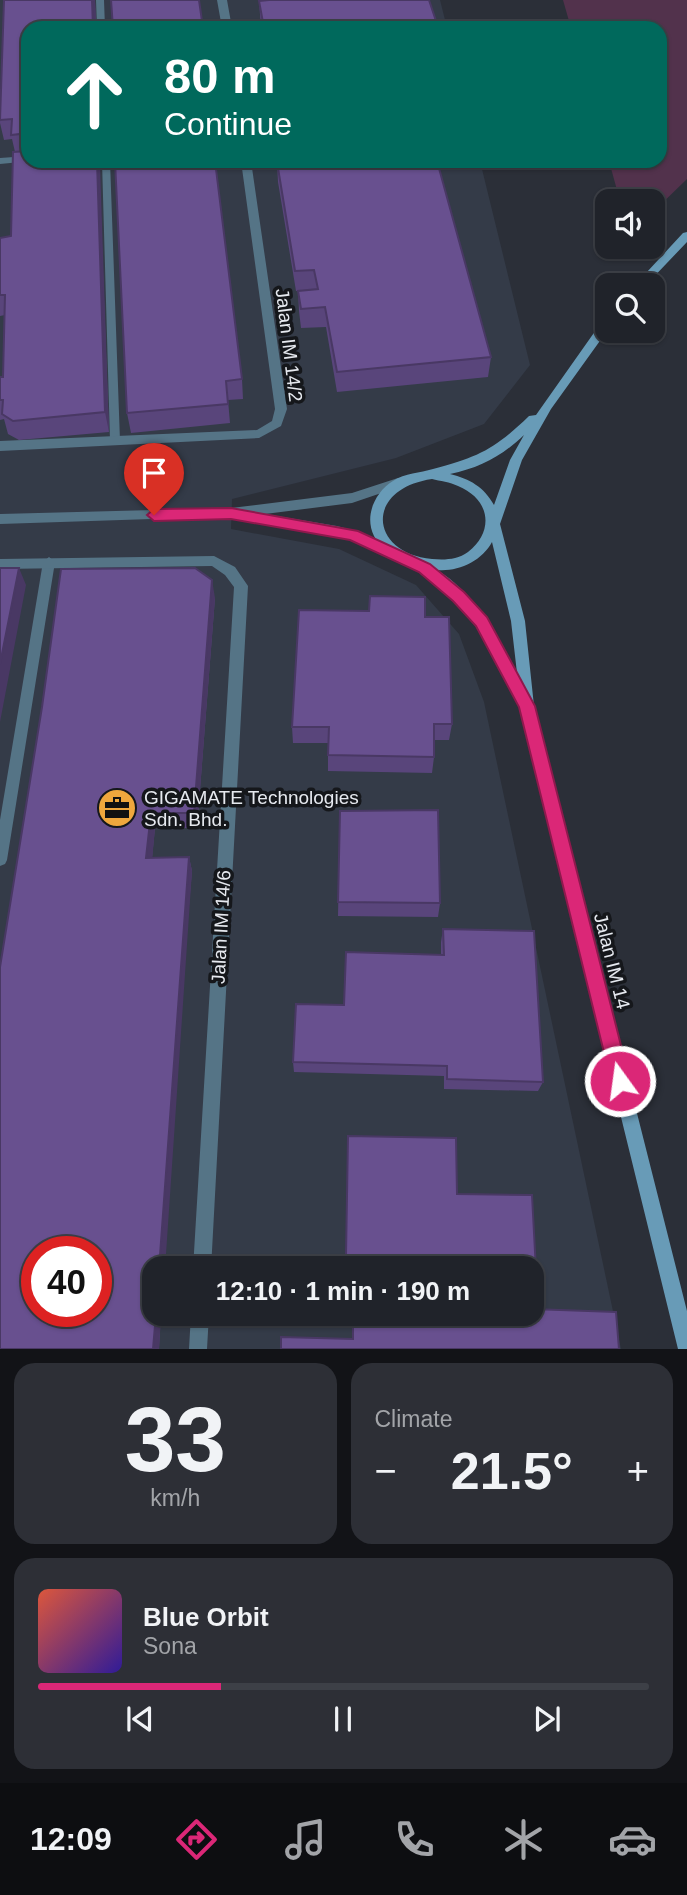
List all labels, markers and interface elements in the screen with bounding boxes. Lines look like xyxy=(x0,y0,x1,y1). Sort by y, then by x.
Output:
icon: ahead xyxy=(49,49,140,140)
text: 80 m xyxy=(164,49,276,103)
text: Continue xyxy=(164,106,292,142)
map controls xyxy=(595,189,665,343)
button: sound xyxy=(595,189,665,259)
button: search xyxy=(595,273,665,343)
street label: Jalan IM 14/2 xyxy=(272,287,306,403)
pin xyxy=(124,443,184,515)
icon: arrive xyxy=(135,454,173,492)
office icon: GIGAMATE Technologies Sdn. Bhd. xyxy=(96,787,138,829)
place label: GIGAMATE Technologies Sdn. Bhd. xyxy=(144,787,359,830)
street label: Jalan IM 14/6 xyxy=(208,869,234,985)
street label: Jalan IM 14 xyxy=(590,911,634,1012)
position arrow xyxy=(583,1044,657,1118)
speed limit sign: 40 xyxy=(21,1236,112,1327)
text: 12:10 · 1 min · 190 m xyxy=(216,1276,470,1306)
text: 33 xyxy=(125,1389,226,1490)
text: Climate xyxy=(375,1406,452,1432)
text: 21.5° xyxy=(451,1442,573,1500)
text: − xyxy=(375,1450,397,1492)
text: + xyxy=(627,1450,649,1492)
text: km/h xyxy=(150,1485,200,1511)
text: Blue Orbit xyxy=(143,1602,269,1632)
text: Sona xyxy=(143,1633,197,1659)
icon: previous xyxy=(121,1700,159,1738)
icon: pause xyxy=(324,1700,362,1738)
icon: next xyxy=(528,1700,566,1738)
icon: directions xyxy=(172,1815,221,1864)
icon: music xyxy=(281,1815,330,1864)
icon: phone xyxy=(390,1815,439,1864)
icon: climate xyxy=(499,1815,548,1864)
icon: car xyxy=(608,1815,657,1864)
text: 12:09 xyxy=(30,1821,112,1857)

